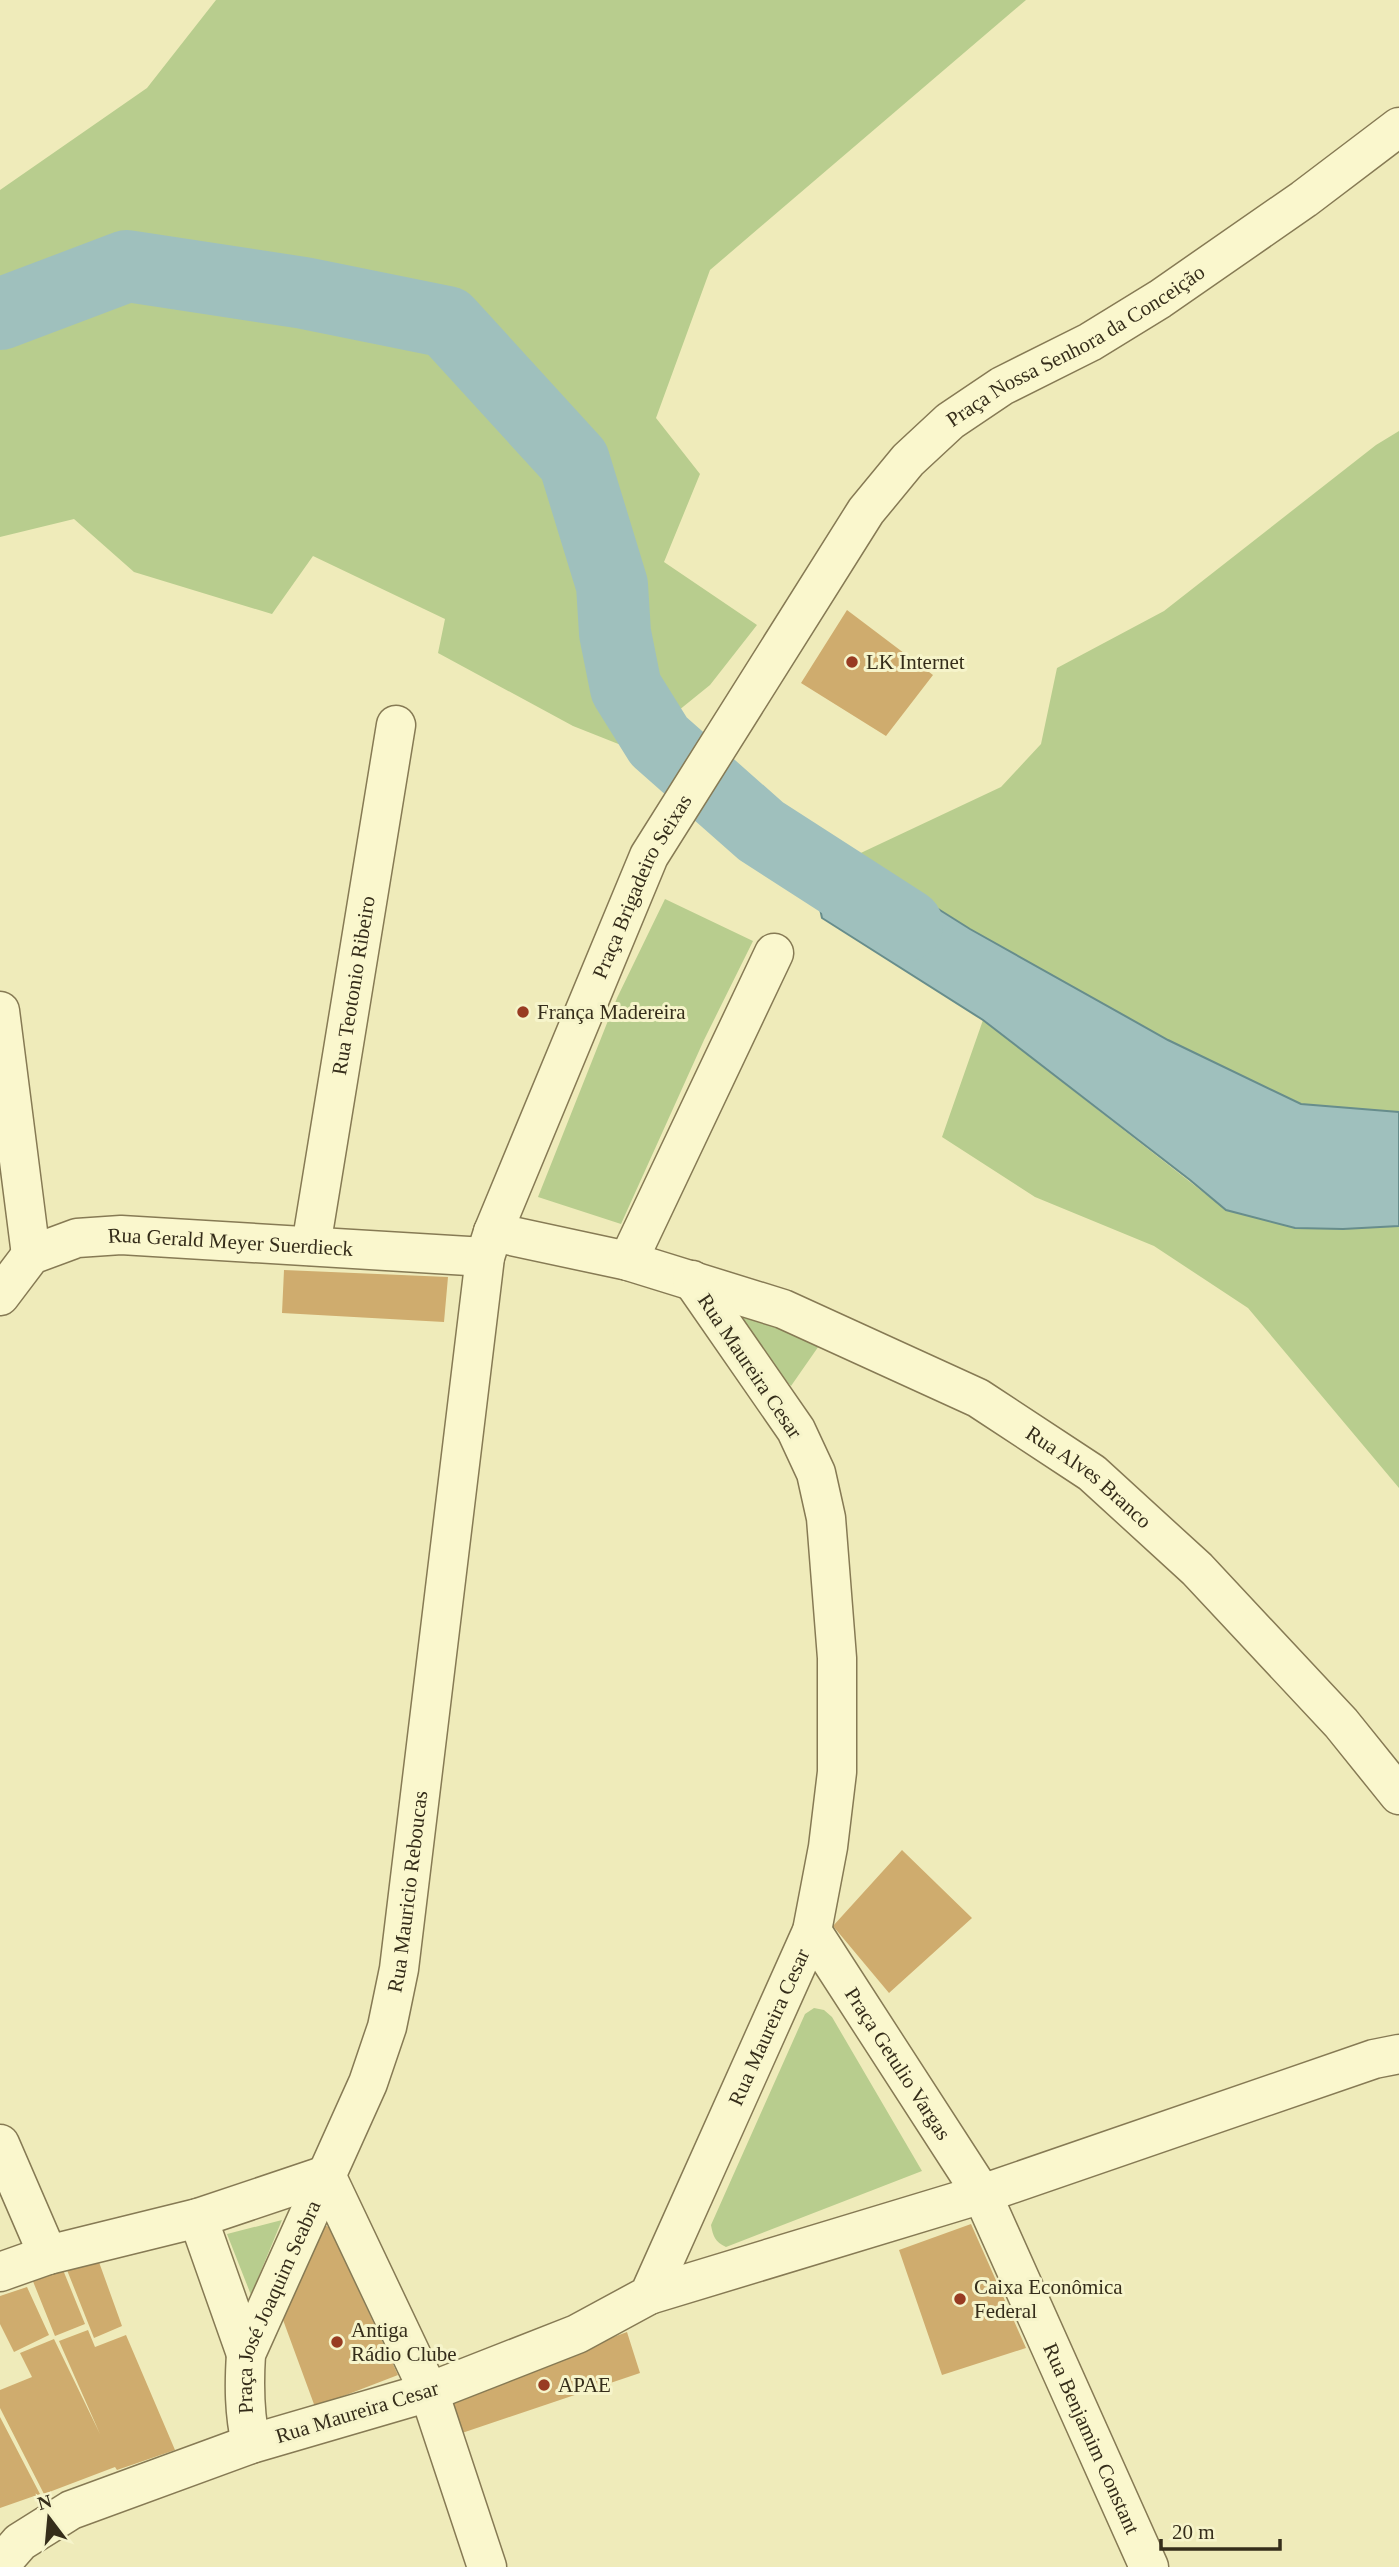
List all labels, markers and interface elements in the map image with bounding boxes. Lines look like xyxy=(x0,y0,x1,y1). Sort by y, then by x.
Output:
street label: Praça Nossa Senhora da Conceição xyxy=(942,260,1209,432)
place label: LK Internet xyxy=(866,650,965,674)
marker: LK Internet xyxy=(844,654,860,670)
street label: Praça Brigadeiro Seixas xyxy=(588,790,697,982)
street label: Rua Teotonio Ribeiro xyxy=(327,894,380,1077)
place label: França Madereira xyxy=(537,1000,686,1024)
marker: França Madereira xyxy=(515,1004,531,1020)
street label: Rua Gerald Meyer Suerdieck xyxy=(107,1223,354,1261)
street label: Rua Maureira Cesar xyxy=(693,1289,807,1443)
street label: Rua Alves Branco xyxy=(1021,1421,1156,1533)
street label: Rua Mauricio Reboucas xyxy=(382,1789,432,1994)
street label: Rua Maureira Cesar xyxy=(723,1945,814,2109)
street label: Praça Getulio Vargas xyxy=(840,1983,956,2144)
street label: Praça José Joaquim Seabra xyxy=(233,2196,326,2415)
place label: Caixa Econômica Federal xyxy=(974,2275,1123,2323)
marker: Caixa Econômica Federal xyxy=(952,2291,968,2307)
place label: Antiga Rádio Clube xyxy=(351,2318,457,2366)
marker: Antiga Rádio Clube xyxy=(329,2334,345,2350)
street label: Rua Benjamim Constant xyxy=(1038,2339,1145,2538)
place label: APAE xyxy=(558,2373,611,2397)
street label: Rua Maureira Cesar xyxy=(273,2376,441,2448)
marker: APAE xyxy=(536,2377,552,2393)
north arrow xyxy=(14,2483,84,2553)
text: N xyxy=(35,2490,54,2514)
scale bar xyxy=(1161,2508,1280,2552)
text: 20 m xyxy=(1172,2520,1215,2544)

